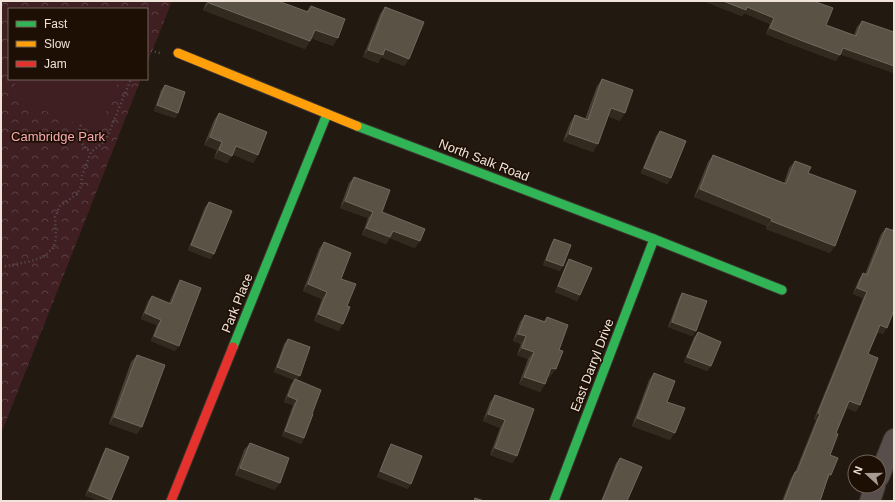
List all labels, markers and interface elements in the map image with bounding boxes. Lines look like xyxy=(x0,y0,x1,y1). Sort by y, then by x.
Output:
legend xyxy=(8,8,148,80)
text: Fast xyxy=(44,17,68,31)
text: Slow xyxy=(44,37,70,51)
text: Jam xyxy=(44,57,67,71)
park label: Cambridge Park xyxy=(11,129,105,144)
street label: North Salk Road xyxy=(437,136,531,184)
street label: Park Place xyxy=(218,271,256,335)
street label: East Darryl Drive xyxy=(567,316,617,414)
north arrow xyxy=(847,454,887,494)
text: N xyxy=(851,465,865,476)

